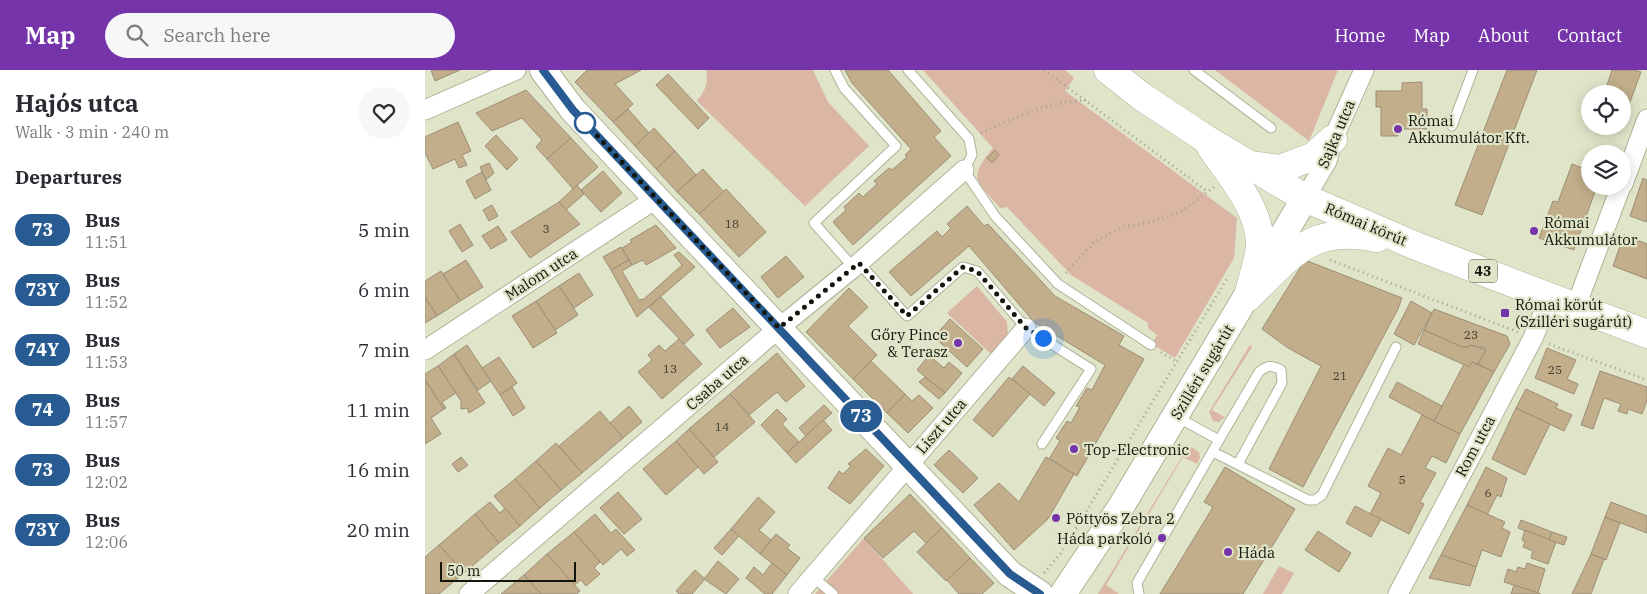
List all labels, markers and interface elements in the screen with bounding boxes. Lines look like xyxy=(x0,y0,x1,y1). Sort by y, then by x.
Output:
search box xyxy=(105,13,455,58)
text: Map xyxy=(25,19,75,51)
icon: search xyxy=(123,21,151,49)
text: Search here xyxy=(163,23,270,47)
text: Home xyxy=(1334,24,1386,47)
text: Map xyxy=(1414,24,1450,47)
text: About xyxy=(1478,24,1529,47)
text: Contact xyxy=(1557,24,1622,47)
map controls xyxy=(1581,85,1631,195)
button: locate xyxy=(1581,85,1631,135)
text: Hajós utca xyxy=(15,87,139,119)
button: heart xyxy=(358,87,410,139)
street label: Sajka utca xyxy=(1313,97,1359,171)
place label: Római Akkumulátor Kft. xyxy=(1408,111,1530,147)
unlabelled marker xyxy=(574,112,596,134)
text: Walk · 3 min · 240 m xyxy=(15,122,169,142)
marker: Római Akkumulátor Kft. xyxy=(1392,123,1404,135)
button: layers xyxy=(1581,145,1631,195)
text: Departures xyxy=(15,165,122,189)
street label: Római körút xyxy=(1322,198,1410,250)
text: Bus xyxy=(85,208,120,232)
place label: Római Akkumulátor xyxy=(1544,213,1638,249)
house number: 18 xyxy=(725,216,739,231)
text: 73 xyxy=(32,218,53,241)
text: 5 min xyxy=(358,218,410,242)
house number: 3 xyxy=(542,221,550,236)
marker: Római Akkumulátor xyxy=(1528,225,1540,237)
text: 11:51 xyxy=(85,232,128,252)
street label: Malom utca xyxy=(501,244,581,304)
road number: 43 xyxy=(1469,260,1497,282)
text: Bus xyxy=(85,268,120,292)
text: 73Y xyxy=(26,278,59,301)
text: 6 min xyxy=(358,278,410,302)
text: 11:52 xyxy=(85,292,128,312)
place label: Római körút (Szilléri sugárút) xyxy=(1515,295,1632,331)
marker: Római körút (Szilléri sugárút) xyxy=(1499,307,1511,319)
street label: Szilléri sugárút xyxy=(1166,321,1238,423)
place label: Gőry Pince & Terasz xyxy=(871,325,948,361)
your location xyxy=(1031,326,1056,351)
house number: 23 xyxy=(1464,327,1478,342)
text: Bus xyxy=(85,328,120,352)
marker: Gőry Pince & Terasz xyxy=(952,337,964,349)
text: 74Y xyxy=(26,338,59,361)
text: 7 min xyxy=(358,338,410,362)
street label: Csaba utca xyxy=(682,350,752,414)
text: 11:53 xyxy=(85,352,128,372)
house number: 13 xyxy=(663,361,677,376)
house number: 25 xyxy=(1548,362,1562,377)
house number: 21 xyxy=(1333,368,1347,383)
text: Bus xyxy=(85,388,120,412)
street label: Liszt utca xyxy=(912,394,970,458)
text: 74 xyxy=(32,398,53,421)
text: 11 min xyxy=(347,398,410,422)
line badge: 73 xyxy=(839,400,883,432)
text: 73 xyxy=(850,404,872,427)
text: 11:57 xyxy=(85,412,128,432)
street label: Rom utca xyxy=(1451,412,1499,480)
house number: 14 xyxy=(715,419,729,434)
place label: Top-Electronic xyxy=(1084,440,1190,459)
marker: Top-Electronic xyxy=(1068,443,1080,455)
text: Bus xyxy=(85,448,120,472)
text: 73 xyxy=(32,458,53,481)
text: 16 min xyxy=(347,458,410,482)
text: 12:02 xyxy=(85,472,128,492)
house number: 5 xyxy=(1398,472,1406,487)
house number: 6 xyxy=(1484,485,1492,500)
text: Bus xyxy=(85,508,120,532)
place label: Pöttyös Zebra 2 xyxy=(1066,509,1175,528)
marker: Pöttyös Zebra 2 xyxy=(1050,512,1062,524)
text: 73Y xyxy=(26,518,59,541)
text: 20 min xyxy=(347,518,410,542)
place label: Háda parkoló xyxy=(1057,529,1152,548)
text: 12:06 xyxy=(85,532,128,552)
marker: Háda parkoló xyxy=(1156,532,1168,544)
place label: Háda xyxy=(1238,543,1275,562)
marker: Háda xyxy=(1222,546,1234,558)
scale bar xyxy=(440,559,576,582)
text: 50 m xyxy=(447,562,480,580)

